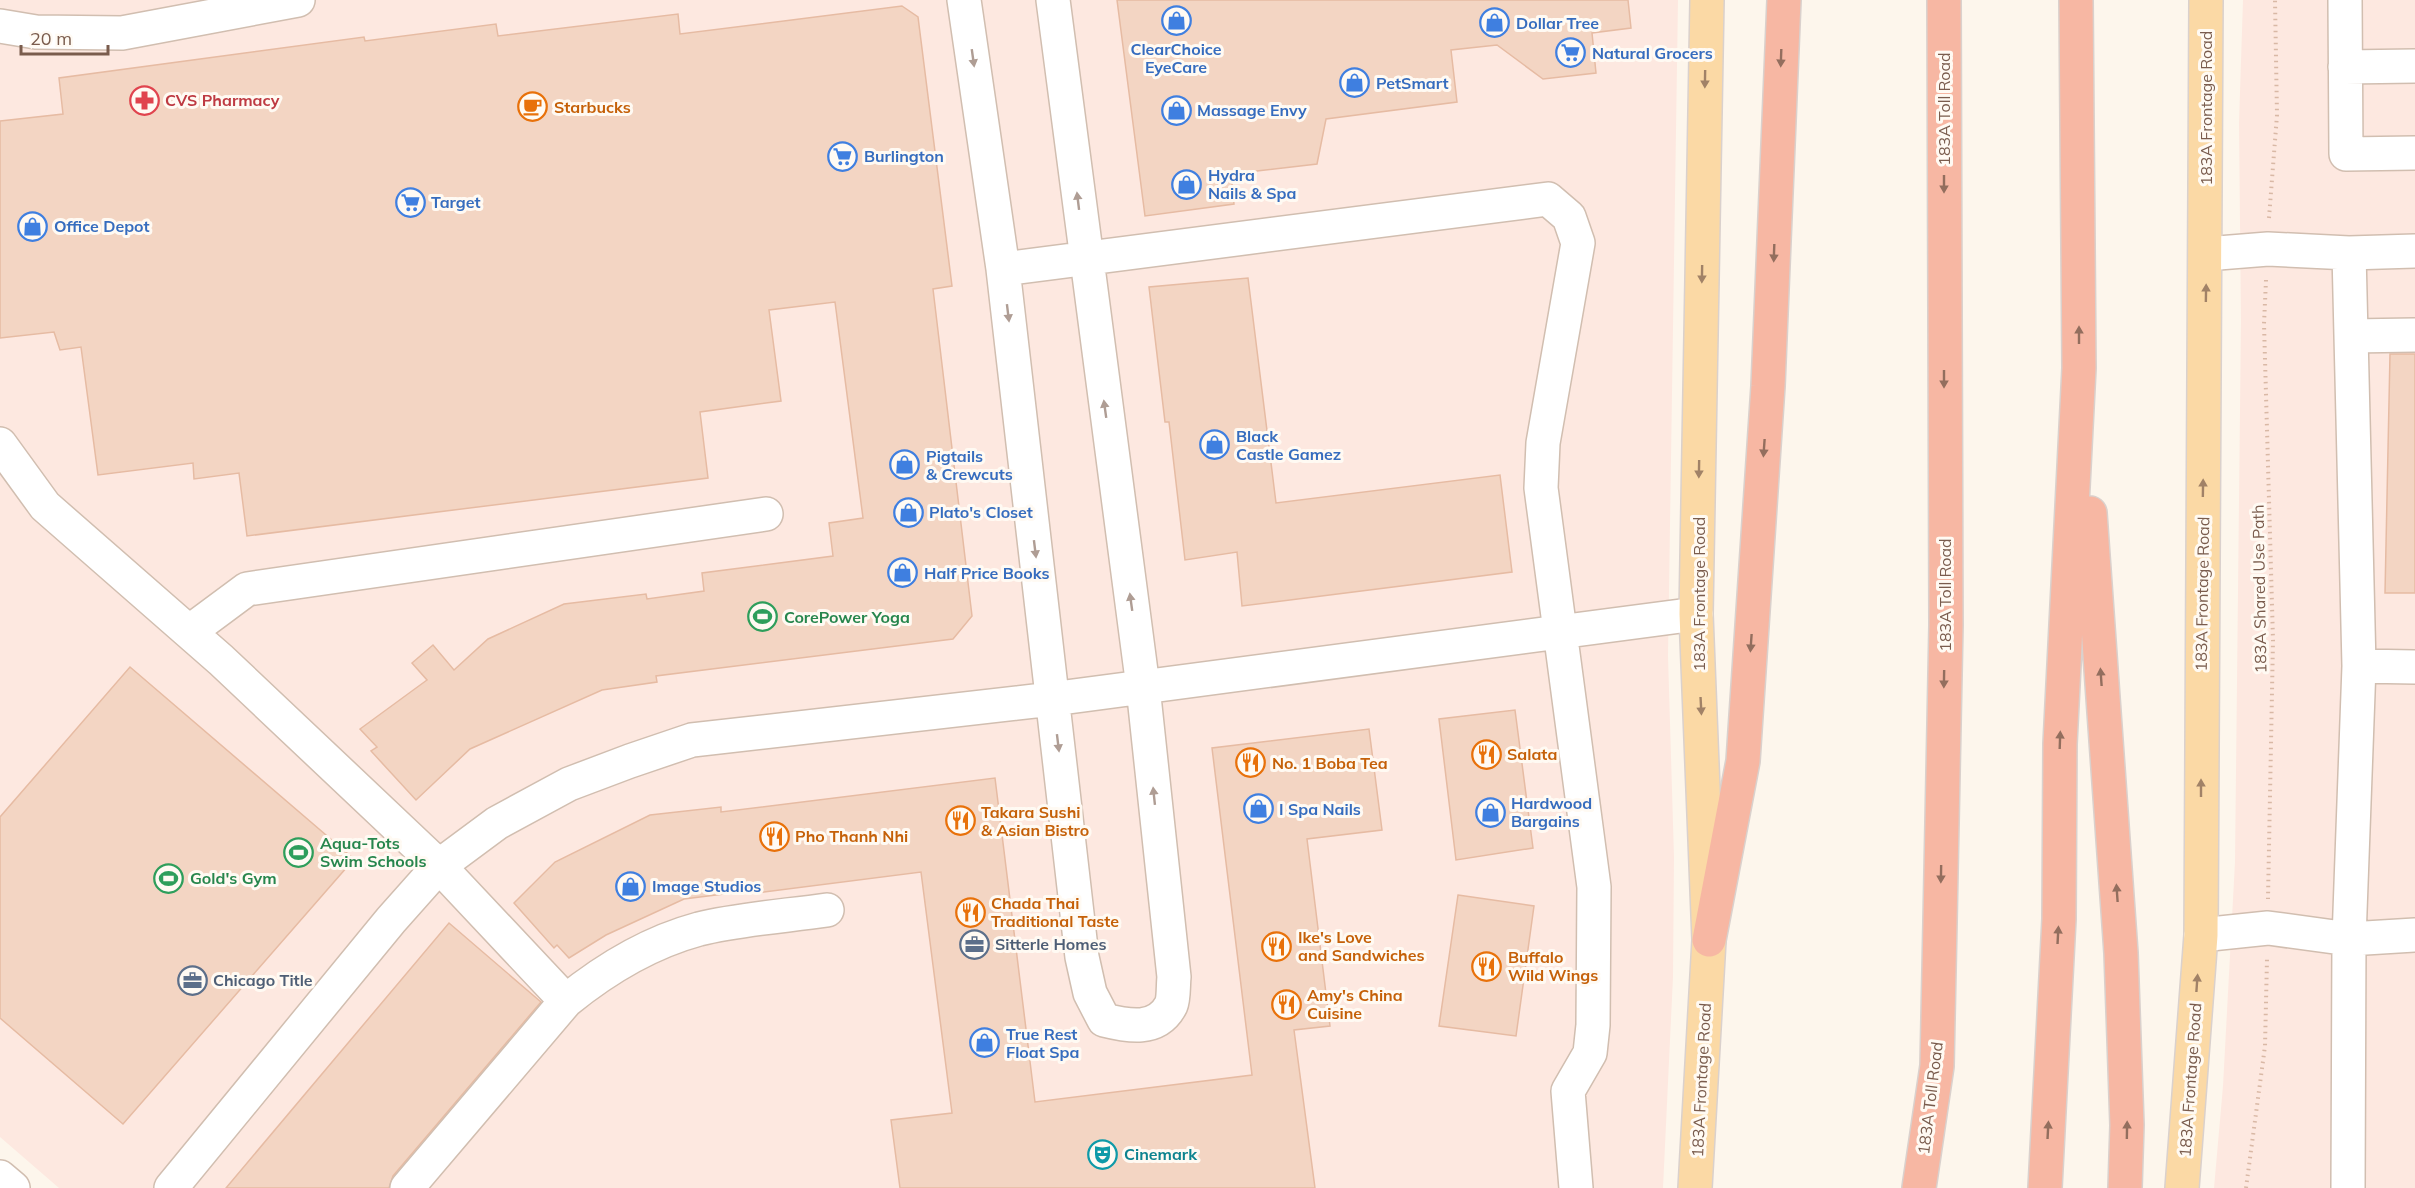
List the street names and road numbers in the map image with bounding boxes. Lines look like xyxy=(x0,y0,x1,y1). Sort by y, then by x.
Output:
street label: 183A Frontage Road xyxy=(2196,31,2216,185)
street label: 183A Toll Road xyxy=(1934,52,1954,166)
street label: 183A Shared Use Path xyxy=(2248,504,2270,674)
street label: 183A Frontage Road xyxy=(2191,516,2213,672)
street label: 183A Frontage Road xyxy=(1689,517,1709,671)
street label: 183A Toll Road xyxy=(1935,538,1955,652)
street label: 183A Frontage Road xyxy=(1687,1002,1715,1158)
street label: 183A Frontage Road xyxy=(2175,1002,2205,1158)
street label: 183A Toll Road xyxy=(1913,1041,1947,1155)

